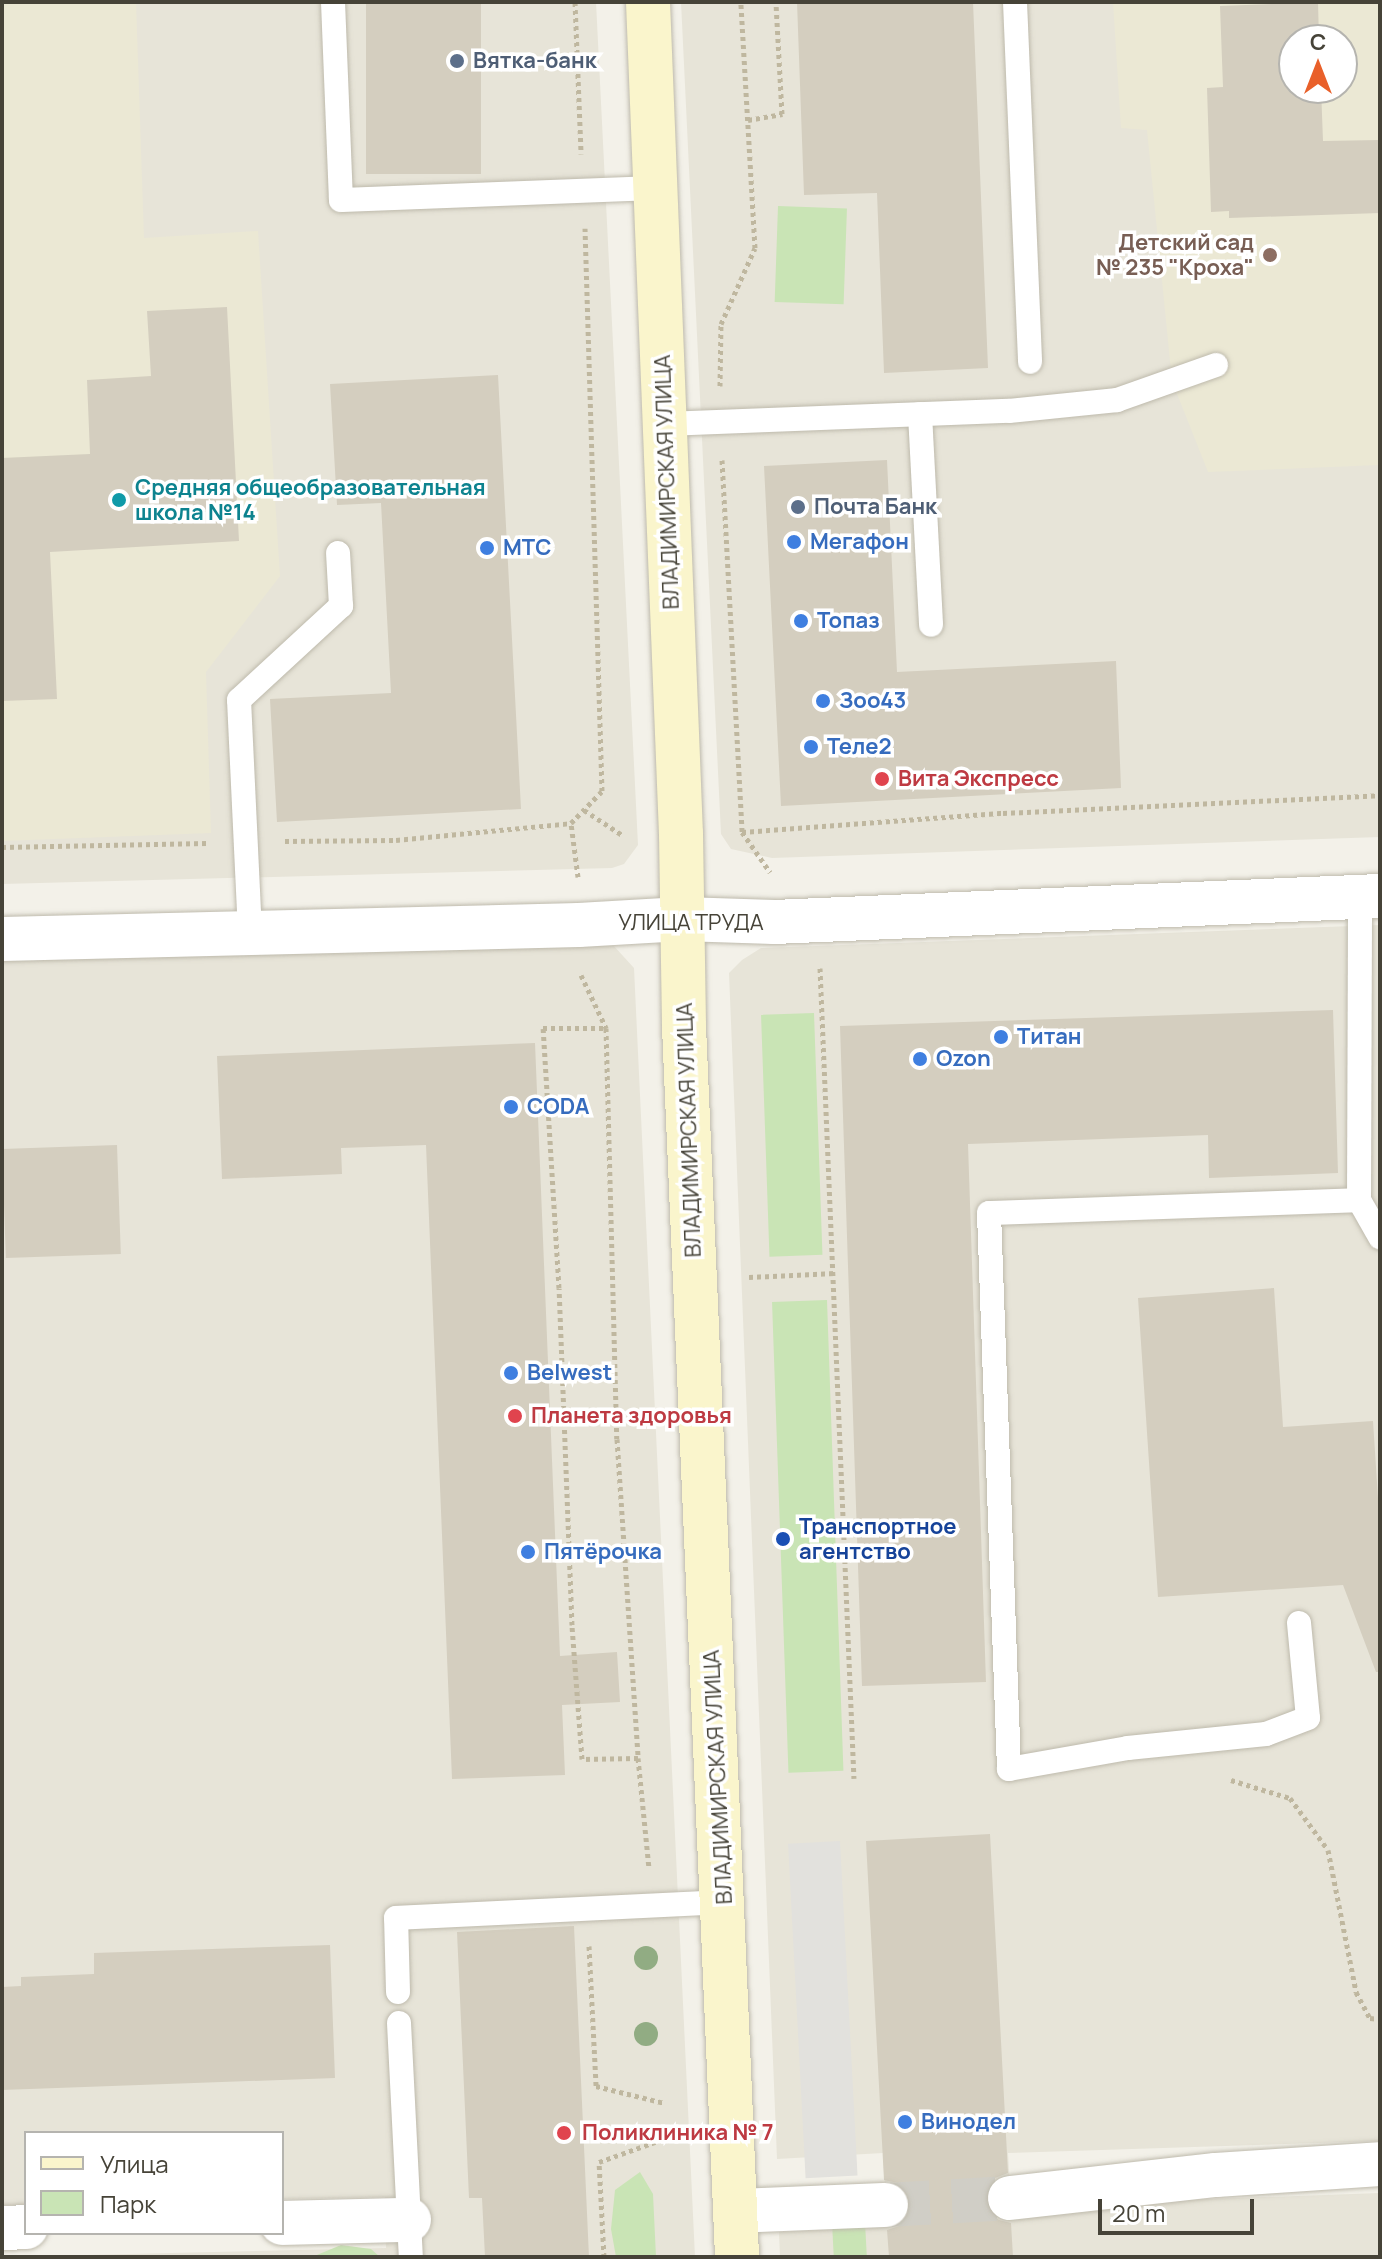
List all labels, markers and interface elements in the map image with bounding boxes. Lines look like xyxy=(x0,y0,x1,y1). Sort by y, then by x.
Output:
north arrow xyxy=(1278,24,1358,104)
text: С xyxy=(1310,27,1326,57)
place label: Вятка-банк xyxy=(473,48,597,74)
marker: Вятка-банк xyxy=(448,52,466,70)
place label: Детский сад № 235 "Кроха" xyxy=(1096,229,1254,280)
marker: Детский сад № 235 "Кроха" xyxy=(1261,246,1279,264)
street label: ВЛАДИМИРСКАЯ УЛИЦА xyxy=(649,354,685,610)
place label: Средняя общеобразовательная школа №14 xyxy=(135,474,486,526)
marker: Средняя общеобразовательная школа №14 xyxy=(110,491,128,509)
place label: Почта Банк xyxy=(814,494,937,520)
marker: Почта Банк xyxy=(789,498,807,516)
place label: Мегафон xyxy=(810,529,909,555)
marker: Мегафон xyxy=(785,533,803,551)
place label: МТС xyxy=(503,535,551,561)
marker: МТС xyxy=(478,539,496,557)
place label: Топаз xyxy=(817,608,880,634)
marker: Топаз xyxy=(792,612,810,630)
place label: Зоо43 xyxy=(839,688,906,714)
marker: Зоо43 xyxy=(814,692,832,710)
place label: Теле2 xyxy=(827,734,892,760)
marker: Теле2 xyxy=(802,738,820,756)
place label: Вита Экспресс xyxy=(898,766,1059,792)
marker: Вита Экспресс xyxy=(873,770,891,788)
street label: УЛИЦА ТРУДА xyxy=(618,910,764,936)
street label: ВЛАДИМИРСКАЯ УЛИЦА xyxy=(671,1002,707,1258)
place label: Титан xyxy=(1017,1024,1082,1050)
marker: Титан xyxy=(992,1028,1010,1046)
place label: Ozon xyxy=(936,1046,991,1072)
marker: Ozon xyxy=(911,1050,929,1068)
place label: CODA xyxy=(527,1094,589,1120)
marker: CODA xyxy=(502,1098,520,1116)
place label: Belwest xyxy=(527,1360,612,1386)
marker: Belwest xyxy=(502,1364,520,1382)
place label: Планета здоровья xyxy=(531,1403,732,1429)
marker: Планета здоровья xyxy=(506,1407,524,1425)
place label: Транспортное агентство xyxy=(799,1513,957,1564)
marker: Транспортное агентство xyxy=(774,1530,792,1548)
place label: Пятёрочка xyxy=(544,1539,662,1565)
marker: Пятёрочка xyxy=(519,1543,537,1561)
street label: ВЛАДИМИРСКАЯ УЛИЦА xyxy=(698,1649,738,1905)
place label: Винодел xyxy=(921,2109,1016,2135)
marker: Винодел xyxy=(896,2113,914,2131)
place label: Поликлиника № 7 xyxy=(582,2120,774,2146)
marker: Поликлиника № 7 xyxy=(553,2122,575,2144)
legend xyxy=(24,2131,284,2235)
text: Улица xyxy=(100,2147,169,2180)
scale bar xyxy=(1102,2183,1258,2233)
text: Парк xyxy=(100,2187,156,2220)
text: 20 m xyxy=(1112,2196,1165,2229)

